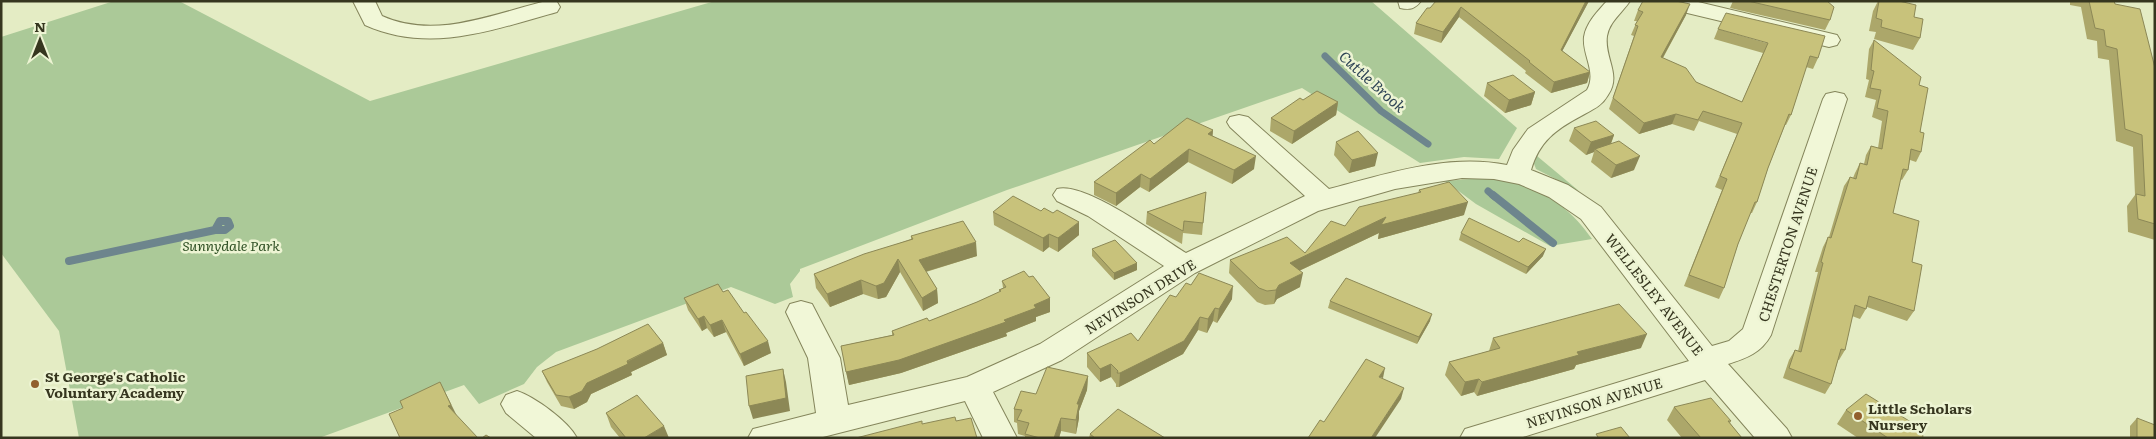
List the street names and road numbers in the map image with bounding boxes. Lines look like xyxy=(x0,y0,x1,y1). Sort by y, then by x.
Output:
street label: CHESTERTON AVENUE xyxy=(1752,164,1822,324)
street label: WELLESLEY AVENUE xyxy=(1601,229,1709,359)
street label: NEVINSON DRIVE xyxy=(1081,254,1199,338)
street label: NEVINSON AVENUE xyxy=(1523,372,1665,432)

